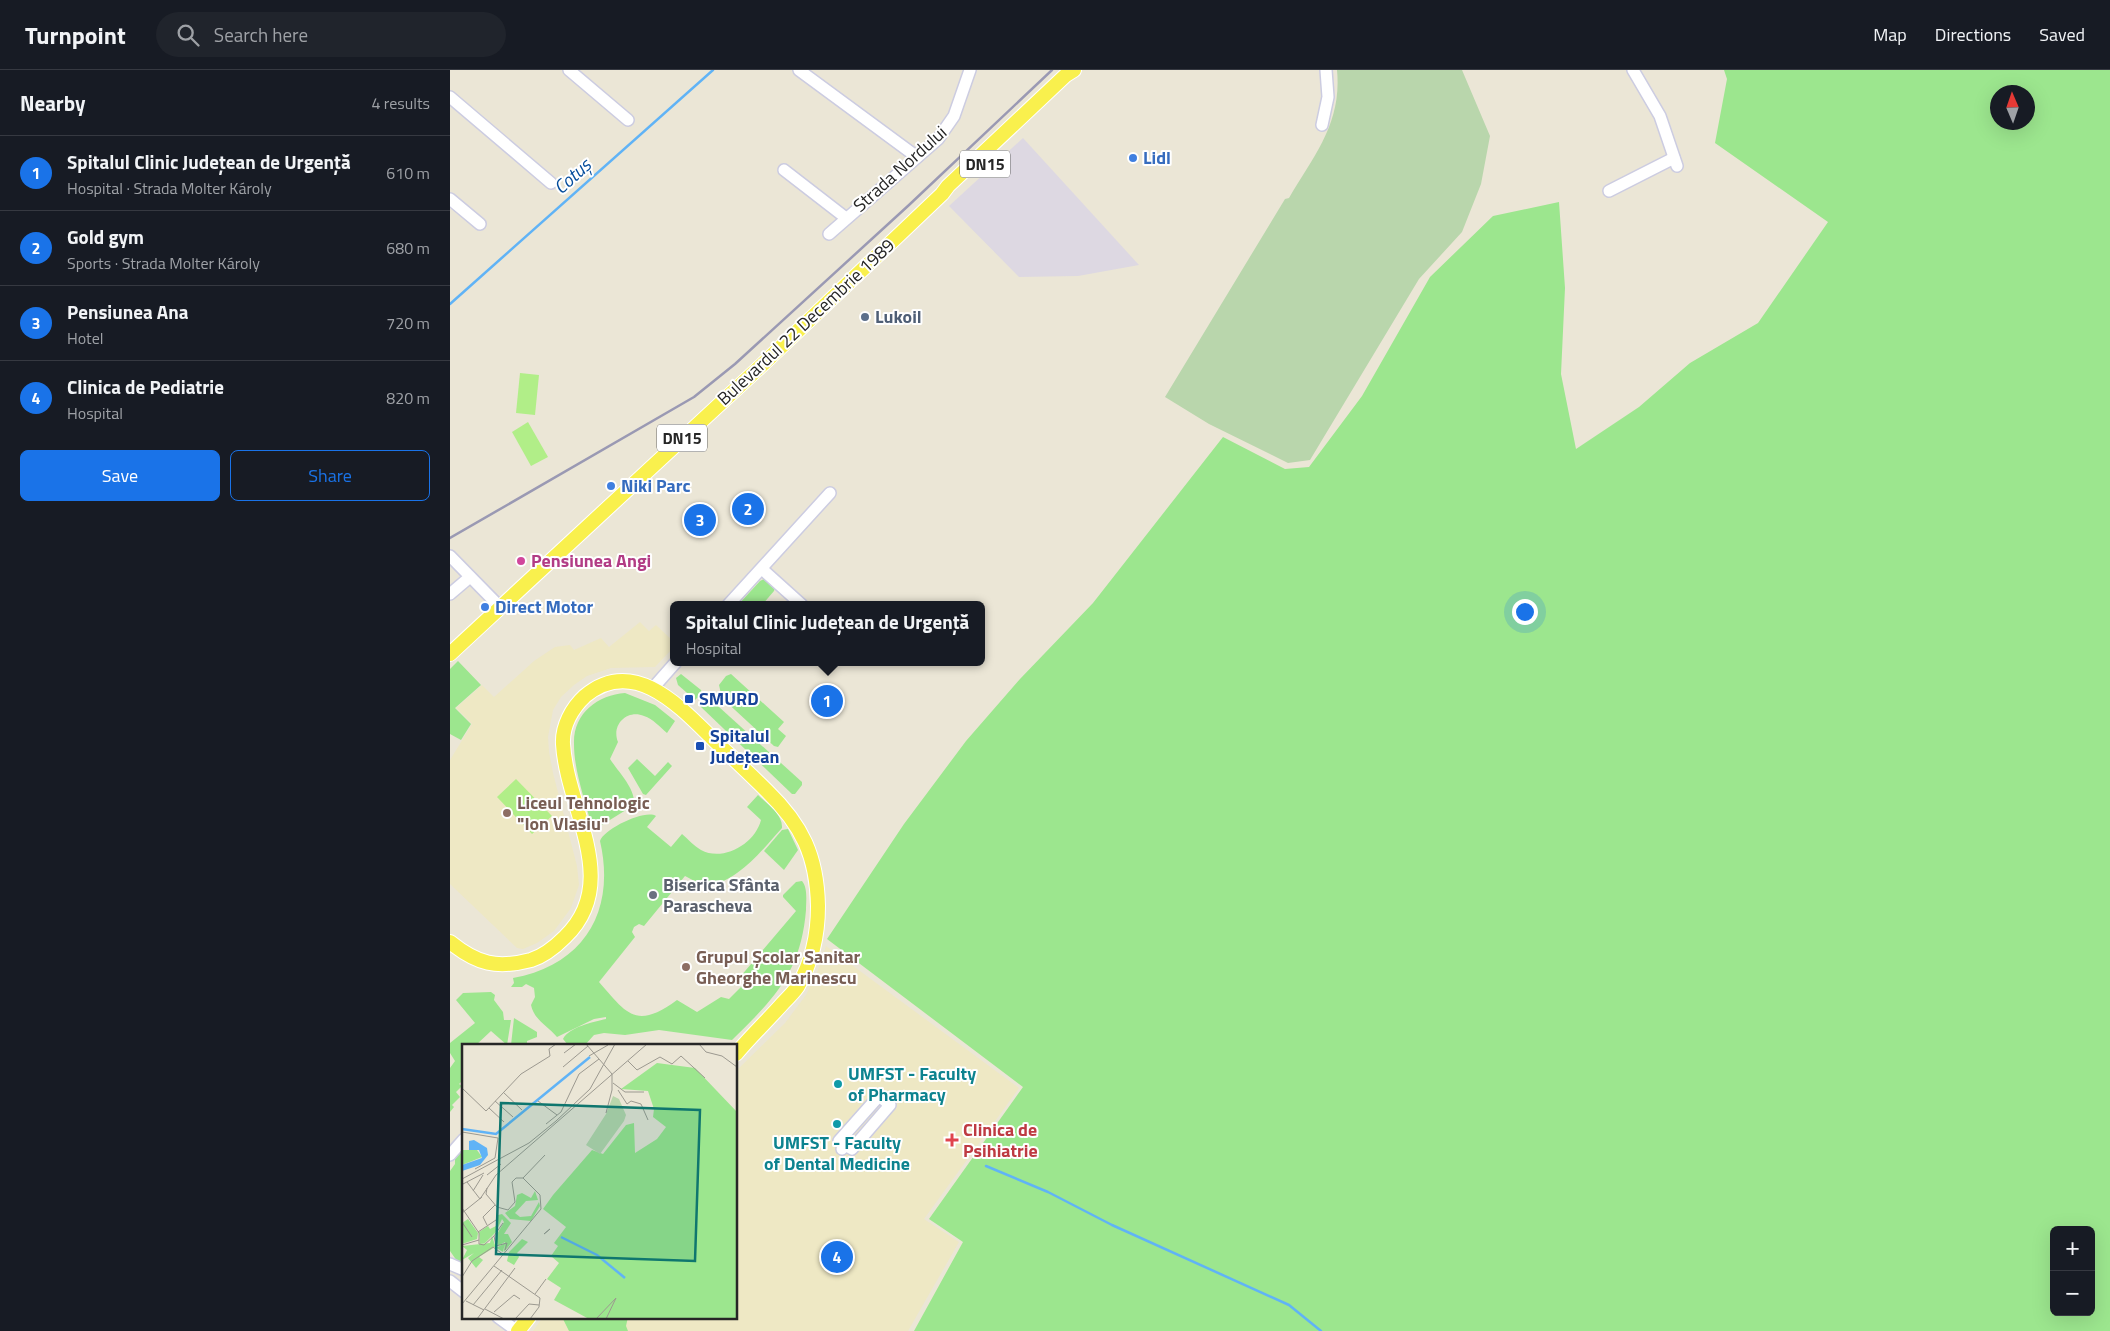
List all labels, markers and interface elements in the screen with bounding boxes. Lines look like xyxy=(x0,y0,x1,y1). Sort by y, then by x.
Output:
search box xyxy=(156,12,506,57)
text: Turnpoint xyxy=(25,17,126,53)
text: Search here xyxy=(214,20,308,49)
icon: search xyxy=(174,21,202,49)
text: Map xyxy=(1873,21,1907,48)
text: Directions xyxy=(1935,21,2011,48)
text: Saved xyxy=(2039,21,2085,48)
north arrow xyxy=(1990,85,2035,130)
text: Nearby xyxy=(20,87,85,119)
text: 4 results xyxy=(371,91,430,115)
street label: Strada Nordului xyxy=(847,119,953,218)
place label: Lidl xyxy=(1143,144,1171,171)
text: Spitalul Clinic Județean de Urgență xyxy=(67,147,351,176)
water label: Cotuș xyxy=(546,149,598,201)
road number: DN15 xyxy=(960,150,1010,178)
marker: Lidl xyxy=(1127,152,1139,164)
text: 1 xyxy=(32,161,40,185)
text: 610 m xyxy=(386,161,430,185)
text: Hospital · Strada Molter Károly xyxy=(67,176,272,200)
text: Gold gym xyxy=(67,222,144,251)
street label: Bulevardul 22 Decembrie 1989 xyxy=(711,232,901,411)
text: 2 xyxy=(32,236,40,260)
text: 680 m xyxy=(386,236,430,260)
text: Sports · Strada Molter Károly xyxy=(67,251,260,275)
text: Pensiunea Ana xyxy=(67,297,189,326)
place label: Lukoil xyxy=(875,303,922,330)
text: 3 xyxy=(32,311,40,335)
text: 720 m xyxy=(386,311,430,335)
marker: Lukoil xyxy=(859,311,871,323)
text: Hotel xyxy=(67,326,104,350)
text: Clinica de Pediatrie xyxy=(67,372,224,401)
text: 4 xyxy=(32,386,40,410)
text: 820 m xyxy=(386,386,430,410)
text: Hospital xyxy=(67,401,123,425)
road number: DN15 xyxy=(657,424,707,452)
button: Save xyxy=(20,450,220,501)
button: Share xyxy=(230,450,430,501)
place label: Niki Parc xyxy=(621,472,690,499)
marker: Niki Parc xyxy=(605,480,617,492)
pin: 2 xyxy=(732,490,764,528)
pin: 3 xyxy=(684,501,716,539)
place label: Pensiunea Angi xyxy=(531,547,651,574)
marker: Pensiunea Angi xyxy=(515,555,527,567)
place label: Direct Motor xyxy=(495,593,594,620)
your location xyxy=(1512,599,1538,625)
marker: Direct Motor xyxy=(479,601,491,613)
popup xyxy=(670,601,985,666)
text: Spitalul Clinic Județean de Urgență xyxy=(686,607,969,636)
text: Hospital xyxy=(686,636,742,660)
pin: 1 xyxy=(811,682,843,720)
place label: SMURD xyxy=(699,685,759,712)
marker: SMURD xyxy=(683,693,695,705)
place label: Spitalul Județean xyxy=(710,722,779,770)
marker: Spitalul Județean xyxy=(694,740,706,752)
place label: Liceul Tehnologic "Ion Vlasiu" xyxy=(517,789,650,837)
marker: Liceul Tehnologic "Ion Vlasiu" xyxy=(501,807,513,819)
place label: Biserica Sfânta Parascheva xyxy=(663,871,780,919)
marker: Biserica Sfânta Parascheva xyxy=(647,889,659,901)
place label: Grupul Școlar Sanitar Gheorghe Marinescu xyxy=(696,943,861,991)
marker: Grupul Școlar Sanitar Gheorghe Marinescu xyxy=(680,961,692,973)
inset map xyxy=(462,1044,738,1318)
place label: UMFST - Faculty of Pharmacy xyxy=(848,1060,976,1108)
marker: UMFST - Faculty of Pharmacy xyxy=(832,1078,844,1090)
place label: Clinica de Psihiatrie xyxy=(963,1116,1038,1164)
marker: UMFST - Faculty of Dental Medicine xyxy=(831,1118,843,1130)
place label: UMFST - Faculty of Dental Medicine xyxy=(764,1129,910,1177)
marker: Clinica de Psihiatrie xyxy=(945,1133,959,1147)
map controls xyxy=(2050,1226,2095,1316)
button: + xyxy=(2050,1226,2095,1271)
pin: 4 xyxy=(821,1238,853,1276)
button: − xyxy=(2050,1271,2095,1316)

